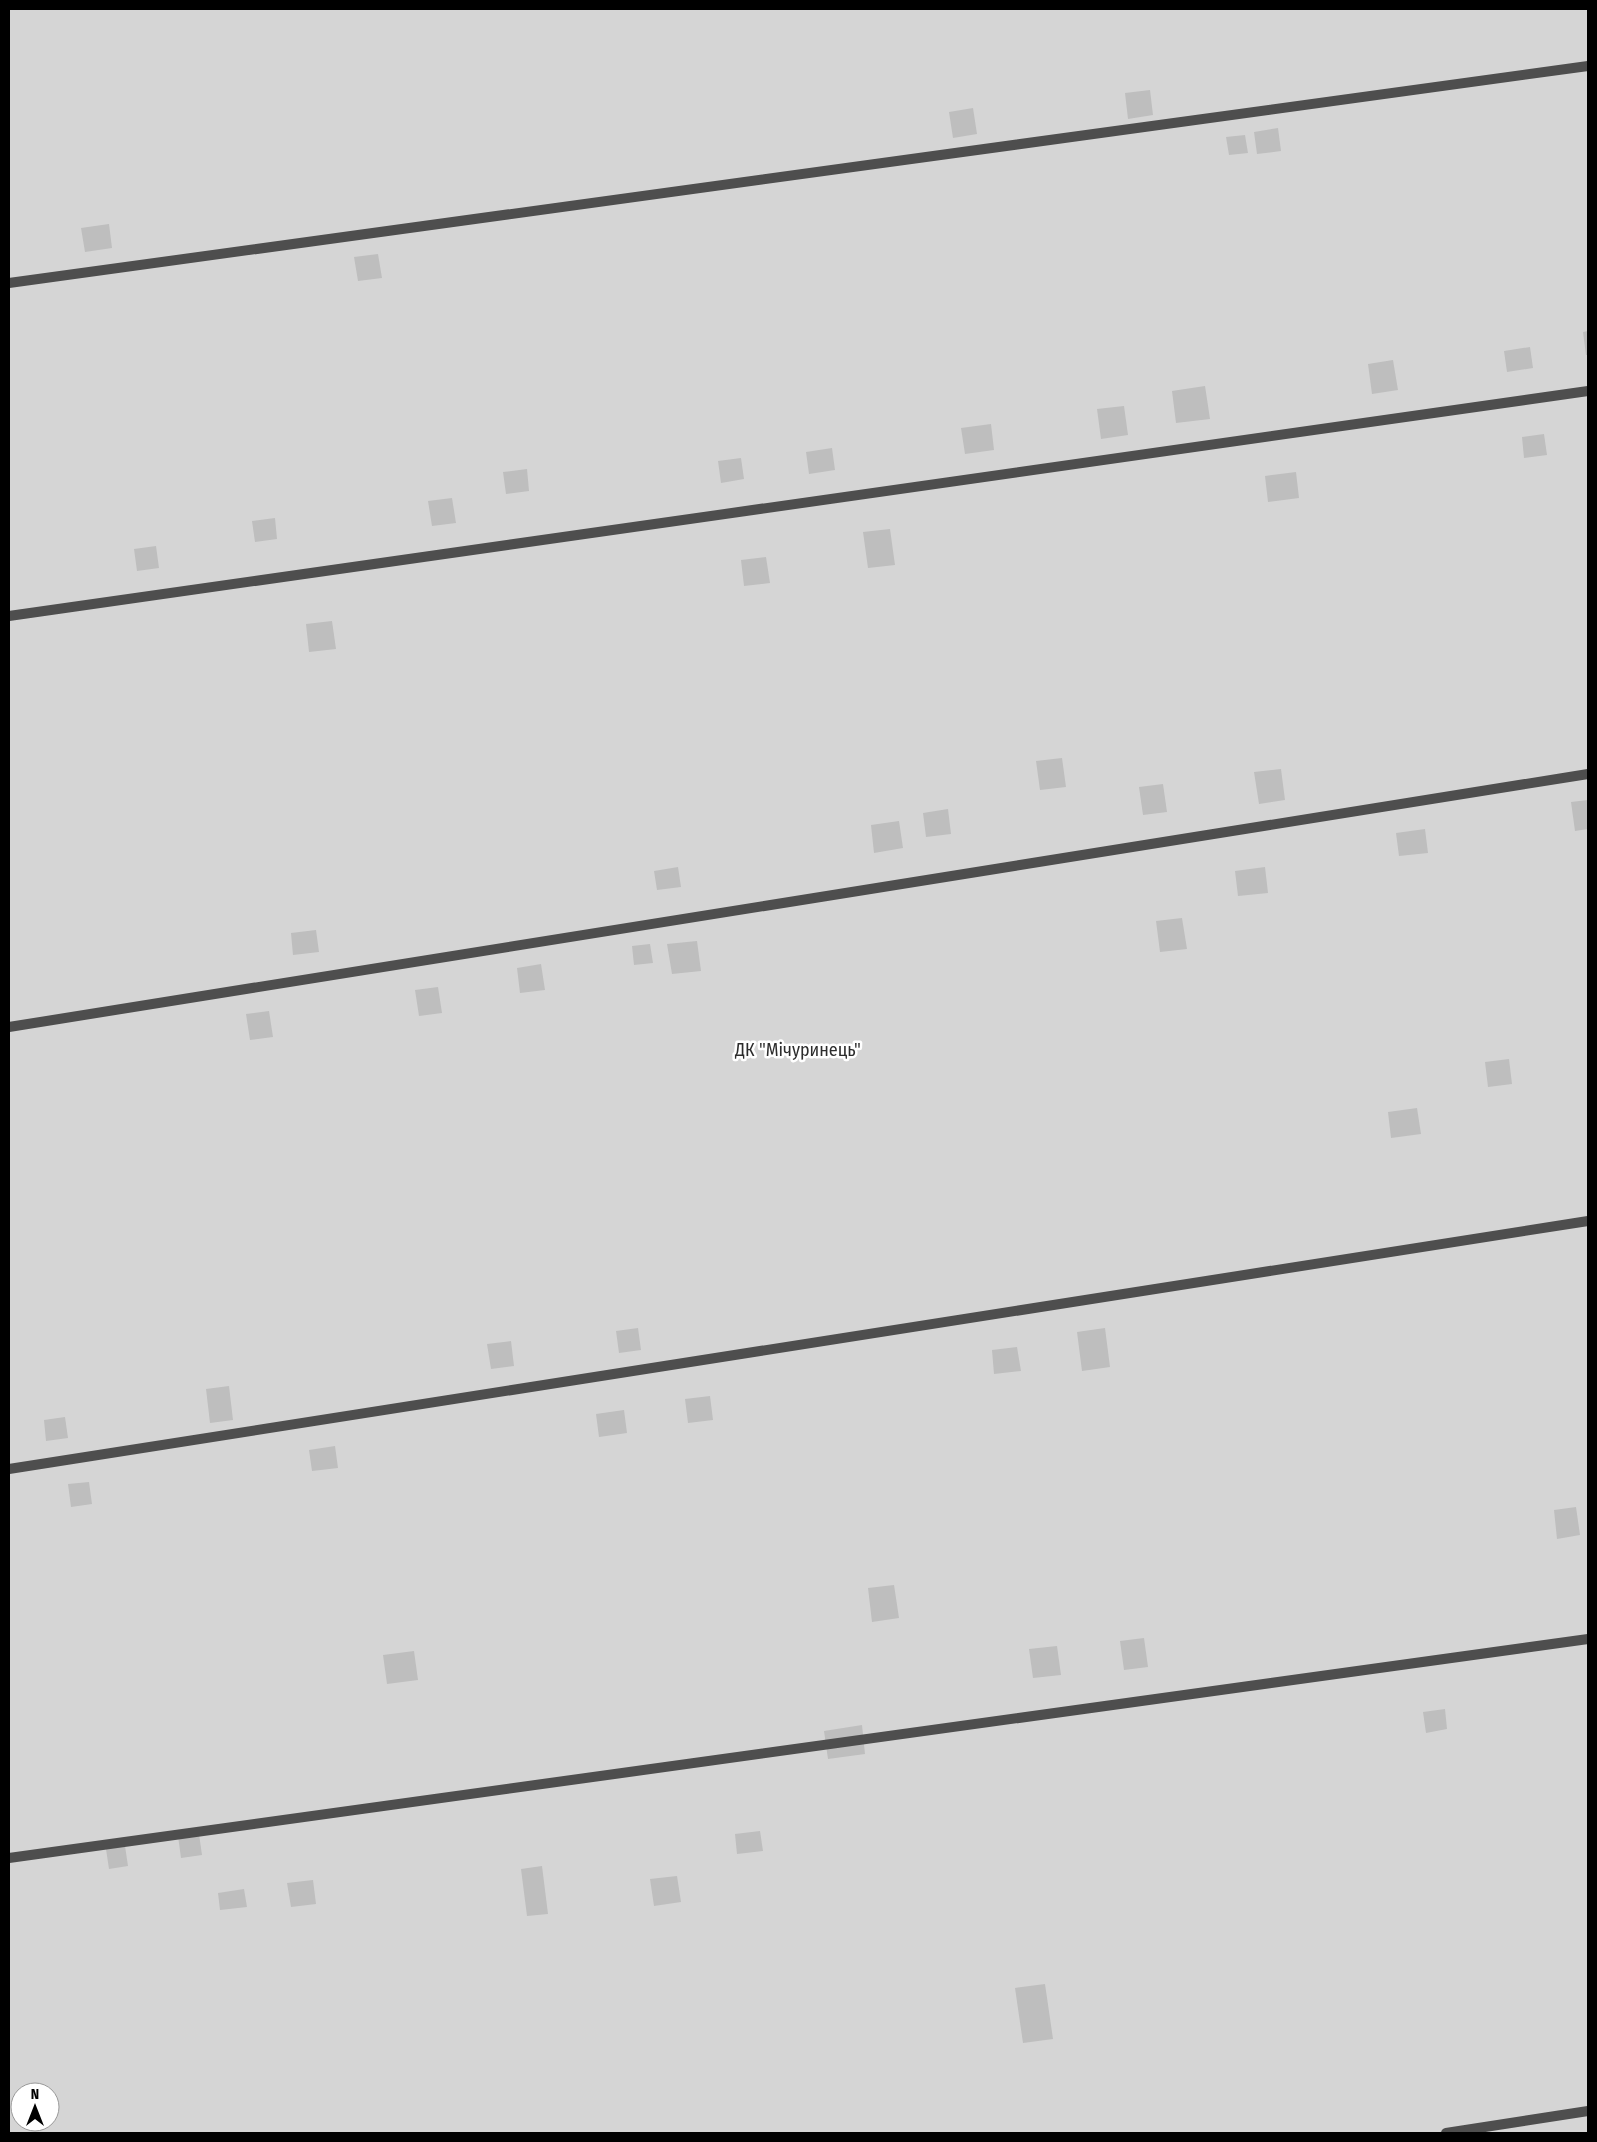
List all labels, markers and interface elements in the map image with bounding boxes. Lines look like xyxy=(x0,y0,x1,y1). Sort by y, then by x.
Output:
park label: ДК "Мічуринець" xyxy=(734,1039,861,1061)
north arrow xyxy=(10,2082,60,2132)
text: N xyxy=(31,2086,39,2103)

